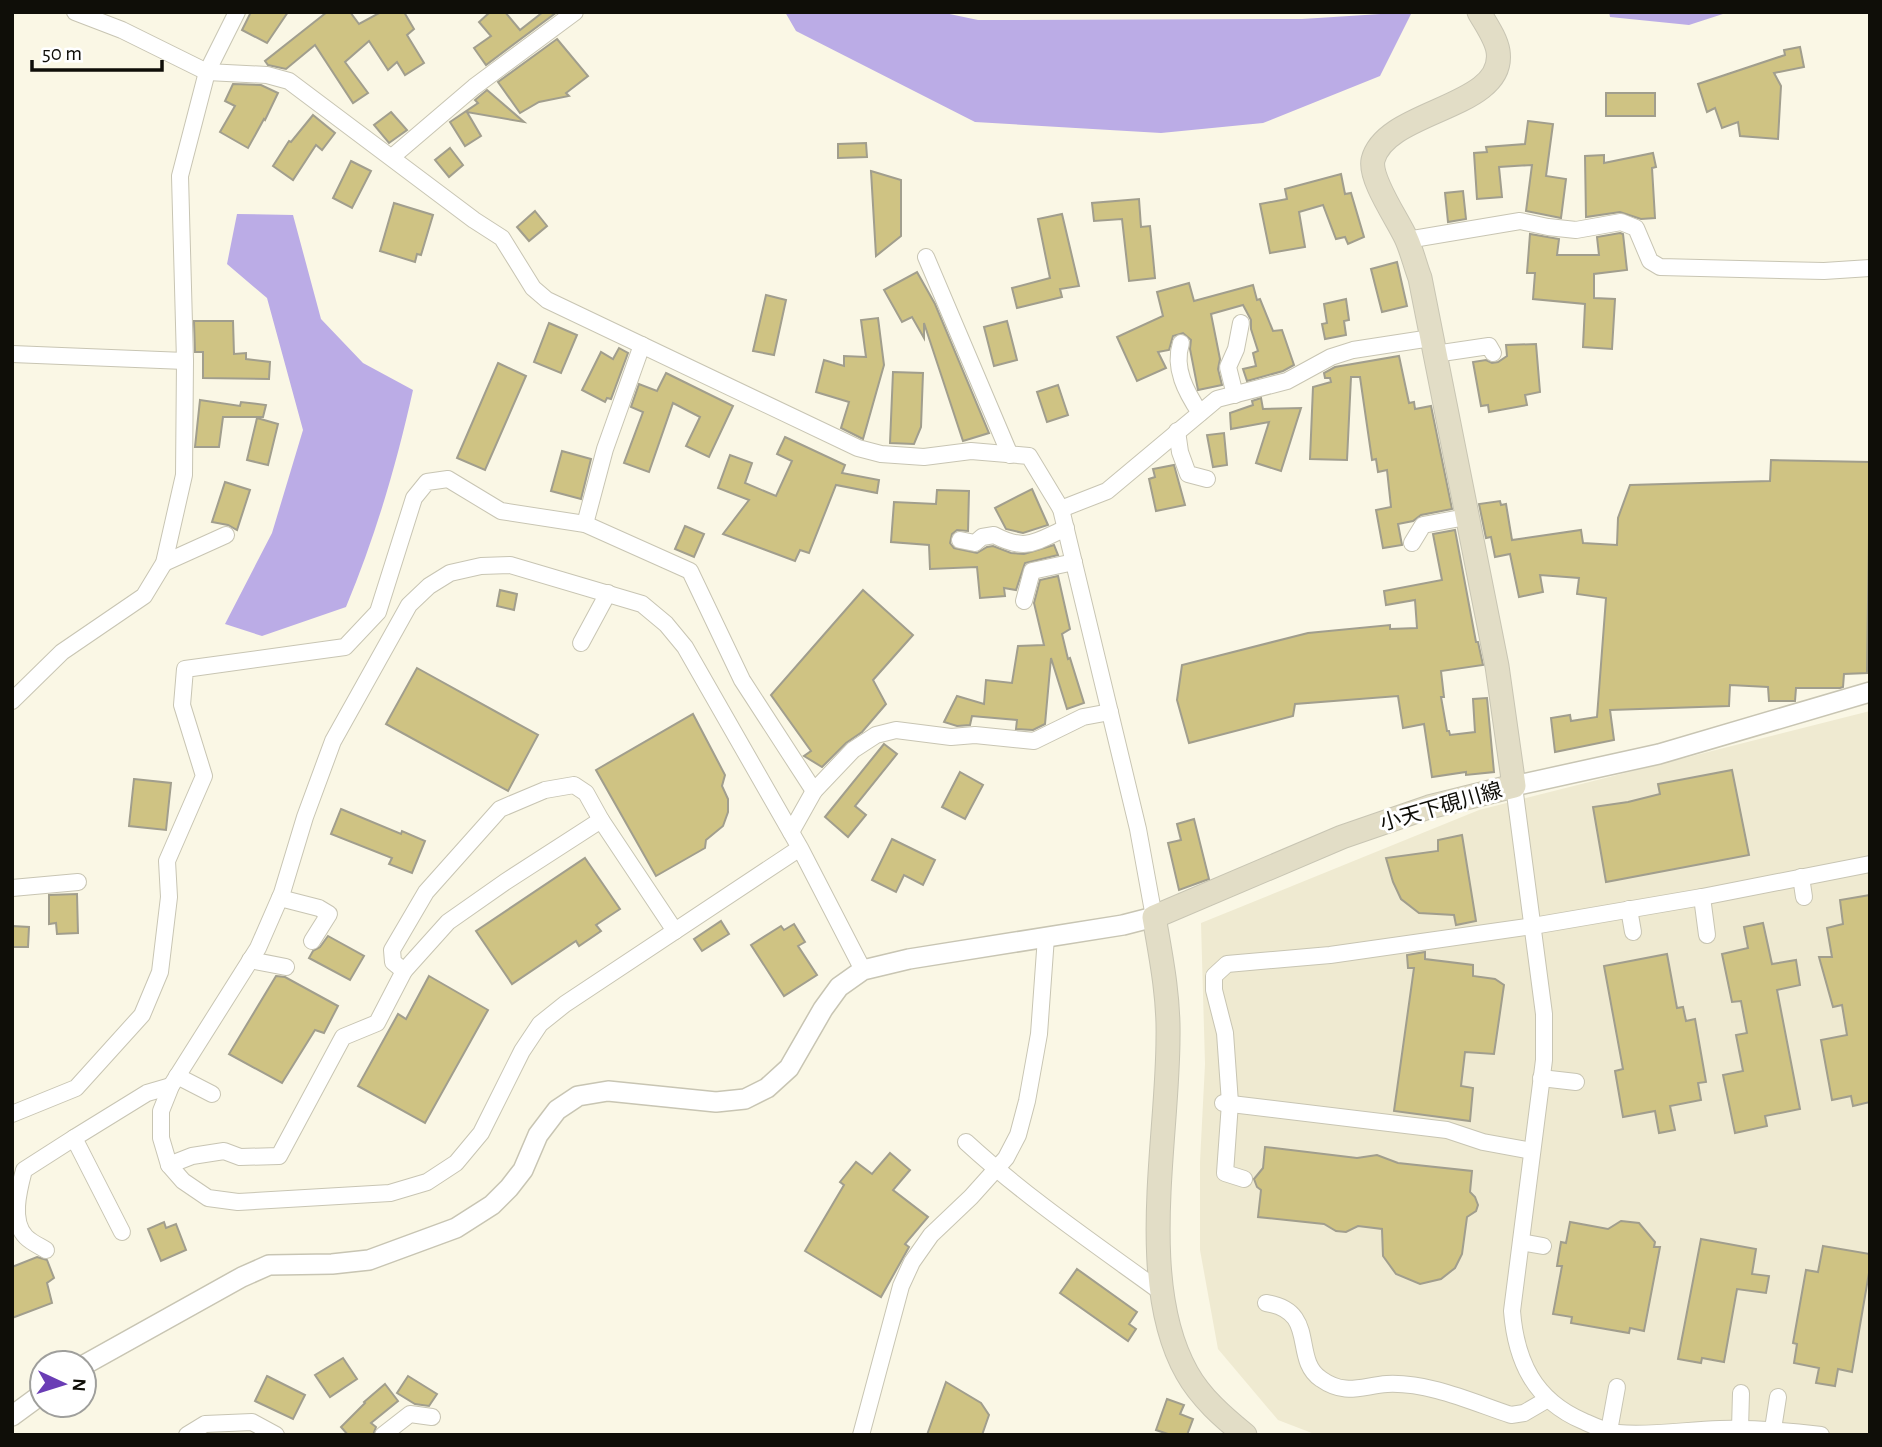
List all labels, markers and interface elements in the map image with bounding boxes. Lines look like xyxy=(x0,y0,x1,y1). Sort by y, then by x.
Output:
scale bar xyxy=(32,28,161,72)
text: 50 m xyxy=(42,43,82,64)
street label: 小天下硯川線 xyxy=(1377,779,1504,834)
north arrow xyxy=(28,1349,98,1419)
text: N xyxy=(69,1378,88,1392)

